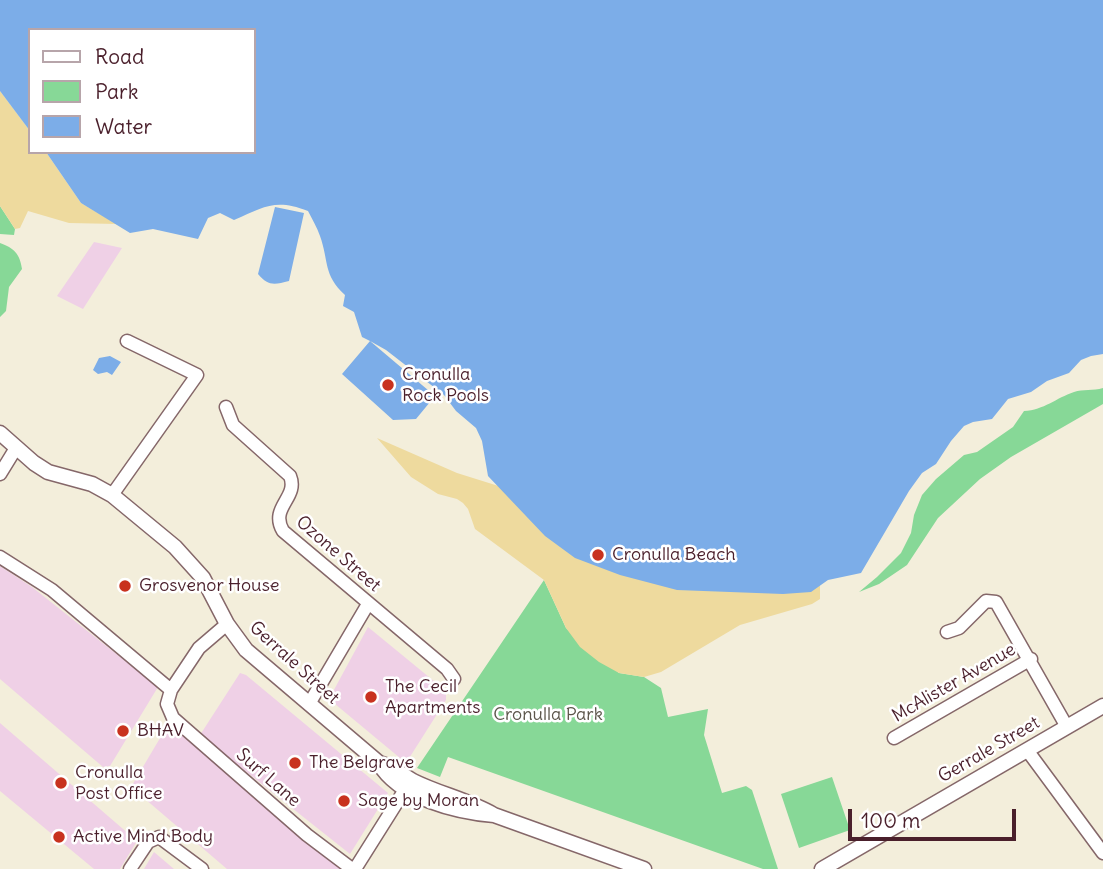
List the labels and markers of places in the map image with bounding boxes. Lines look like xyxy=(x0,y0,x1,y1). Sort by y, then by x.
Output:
place label: Cronulla Rock Pools xyxy=(402,364,489,406)
marker: Cronulla Rock Pools xyxy=(380,377,396,393)
place label: Cronulla Beach xyxy=(612,544,736,566)
marker: Cronulla Beach xyxy=(590,547,606,563)
place label: Grosvenor House xyxy=(139,575,280,597)
marker: Grosvenor House xyxy=(117,578,133,594)
place label: The Cecil Apartments xyxy=(385,676,481,718)
marker: The Cecil Apartments xyxy=(363,689,379,705)
place label: BHAV xyxy=(137,720,184,742)
marker: BHAV xyxy=(115,723,131,739)
place label: The Belgrave xyxy=(309,752,414,774)
marker: The Belgrave xyxy=(287,755,303,771)
place label: Cronulla Post Office xyxy=(75,762,162,804)
marker: Cronulla Post Office xyxy=(53,775,69,791)
place label: Sage by Moran xyxy=(358,790,479,812)
marker: Sage by Moran xyxy=(336,793,352,809)
place label: Active Mind Body xyxy=(73,826,213,848)
marker: Active Mind Body xyxy=(51,829,67,845)

